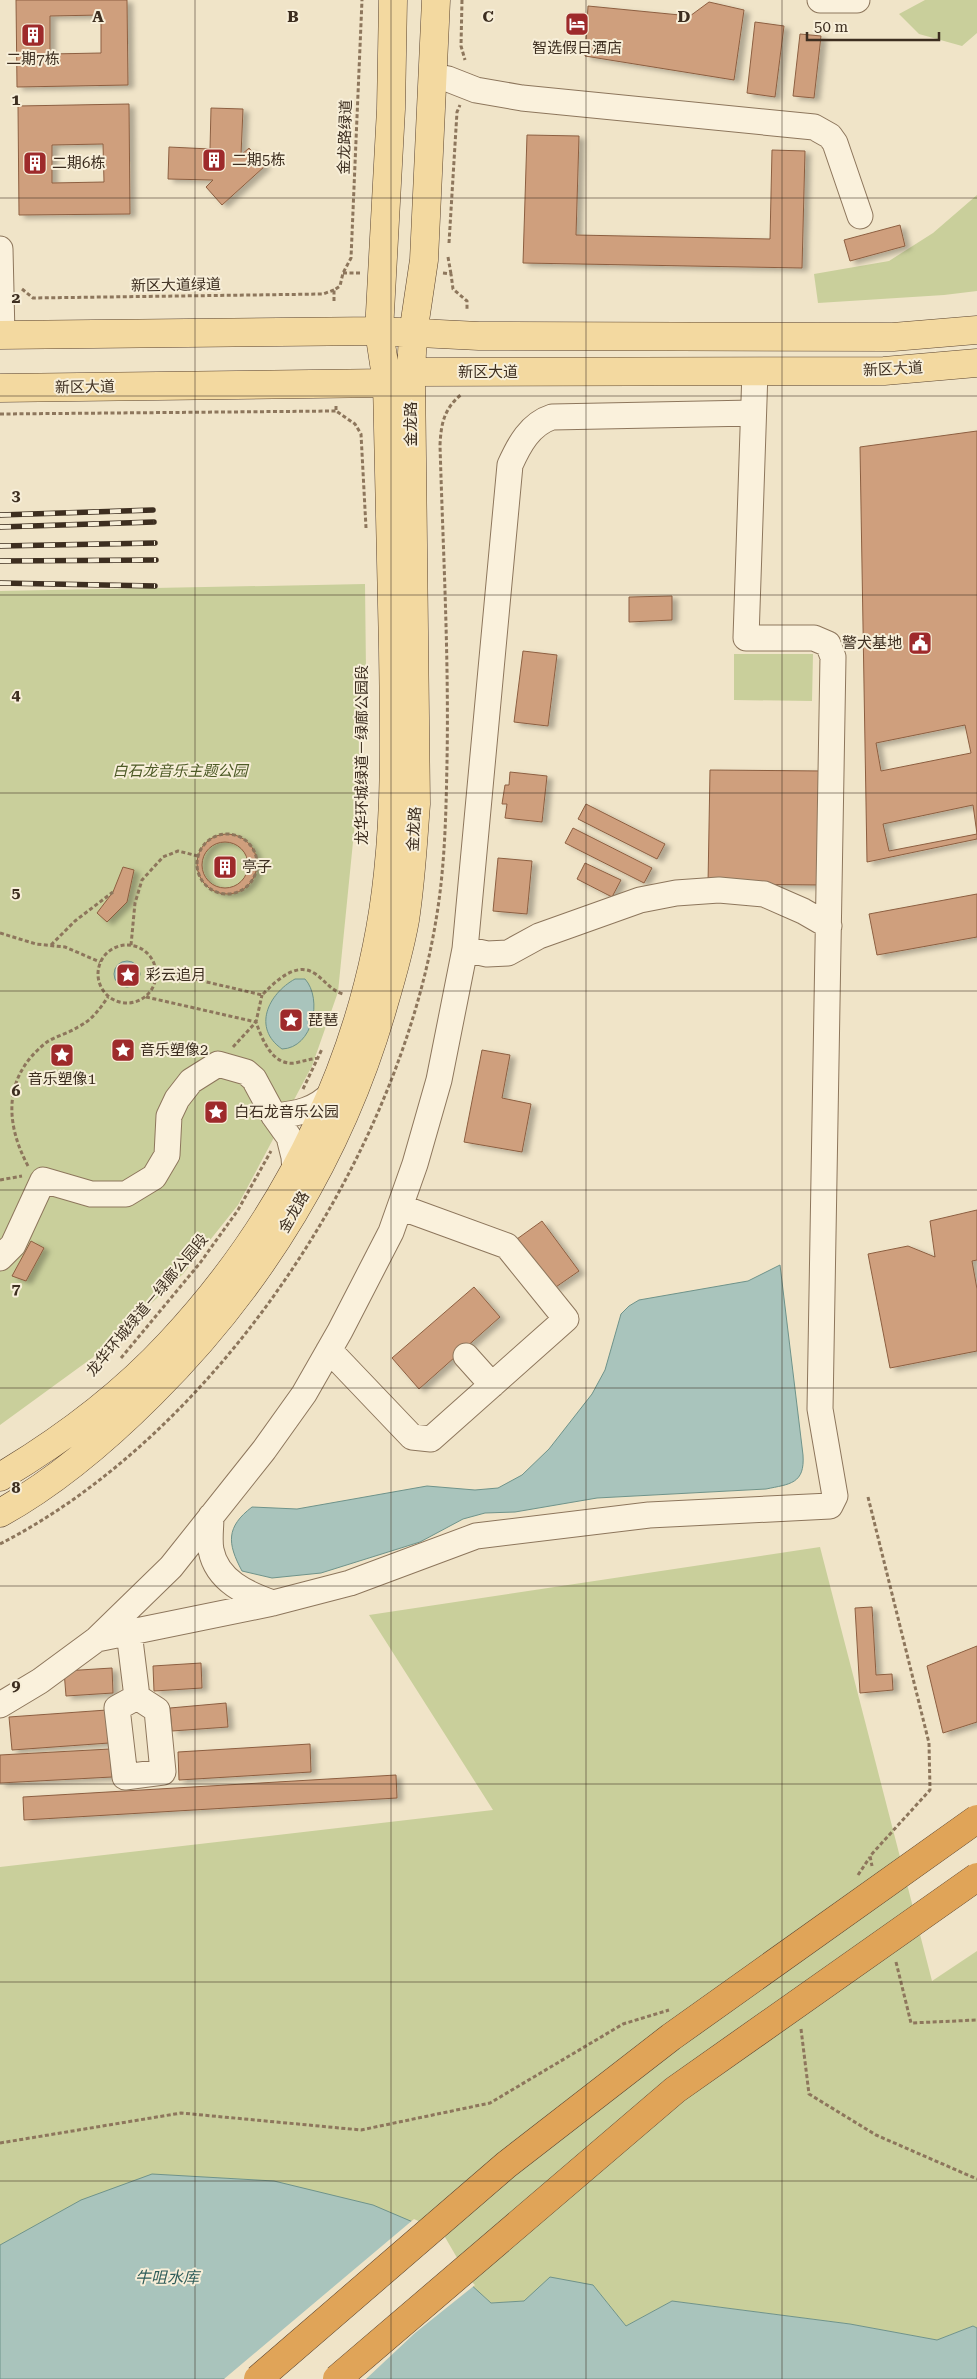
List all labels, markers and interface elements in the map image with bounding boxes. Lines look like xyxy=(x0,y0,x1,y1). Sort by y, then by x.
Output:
text: A xyxy=(92,7,104,26)
text: B xyxy=(287,7,299,26)
text: C xyxy=(482,7,494,26)
text: D xyxy=(678,7,691,26)
scale bar xyxy=(807,10,940,42)
hotel icon: 智选假日酒店 xyxy=(564,11,590,37)
text: 50 m xyxy=(814,18,849,36)
building icon: 二期7栋 xyxy=(20,22,46,48)
place label: 智选假日酒店 xyxy=(532,39,622,57)
place label: 二期7栋 xyxy=(6,50,60,68)
text: 1 xyxy=(12,90,21,109)
street label: 金龙路绿道 xyxy=(335,99,355,175)
building icon: 二期5栋 xyxy=(201,147,227,173)
building icon: 二期6栋 xyxy=(22,150,48,176)
place label: 二期5栋 xyxy=(232,151,285,169)
place label: 二期6栋 xyxy=(52,154,105,172)
street label: 新区大道绿道 xyxy=(131,275,221,295)
text: 2 xyxy=(12,288,21,307)
street label: 新区大道 xyxy=(863,358,923,380)
street label: 新区大道 xyxy=(458,363,518,381)
street label: 新区大道 xyxy=(55,377,115,397)
street label: 金龙路 xyxy=(402,401,420,447)
text: 3 xyxy=(12,486,21,505)
public building icon: 警犬基地 xyxy=(907,630,933,656)
place label: 警犬基地 xyxy=(842,634,902,652)
street label: 龙华环城绿道－绿廊公园段 xyxy=(353,665,371,845)
text: 4 xyxy=(12,685,21,704)
park label: 白石龙音乐主题公园 xyxy=(112,762,249,780)
street label: 金龙路 xyxy=(404,806,424,852)
building icon: 亭子 xyxy=(212,854,238,880)
place label: 亭子 xyxy=(242,858,272,876)
text: 5 xyxy=(12,883,21,902)
place icon: 彩云追月 xyxy=(115,962,141,988)
place label: 彩云追月 xyxy=(146,966,206,984)
place icon: 琵琶 xyxy=(278,1007,304,1033)
place label: 琵琶 xyxy=(308,1011,338,1029)
place icon: 音乐塑像2 xyxy=(110,1037,136,1063)
place label: 音乐塑像2 xyxy=(140,1041,208,1059)
place icon: 音乐塑像1 xyxy=(49,1042,75,1068)
place label: 音乐塑像1 xyxy=(28,1070,96,1088)
text: 6 xyxy=(12,1081,21,1100)
place icon: 白石龙音乐公园 xyxy=(203,1099,229,1125)
place label: 白石龙音乐公园 xyxy=(234,1103,339,1121)
street label: 金龙路 xyxy=(275,1188,313,1236)
street label: 龙华环城绿道－绿廊公园段 xyxy=(82,1230,212,1380)
text: 7 xyxy=(12,1279,21,1298)
text: 8 xyxy=(12,1478,21,1497)
text: 9 xyxy=(12,1676,21,1695)
water label: 牛咀水库 xyxy=(135,2268,202,2287)

